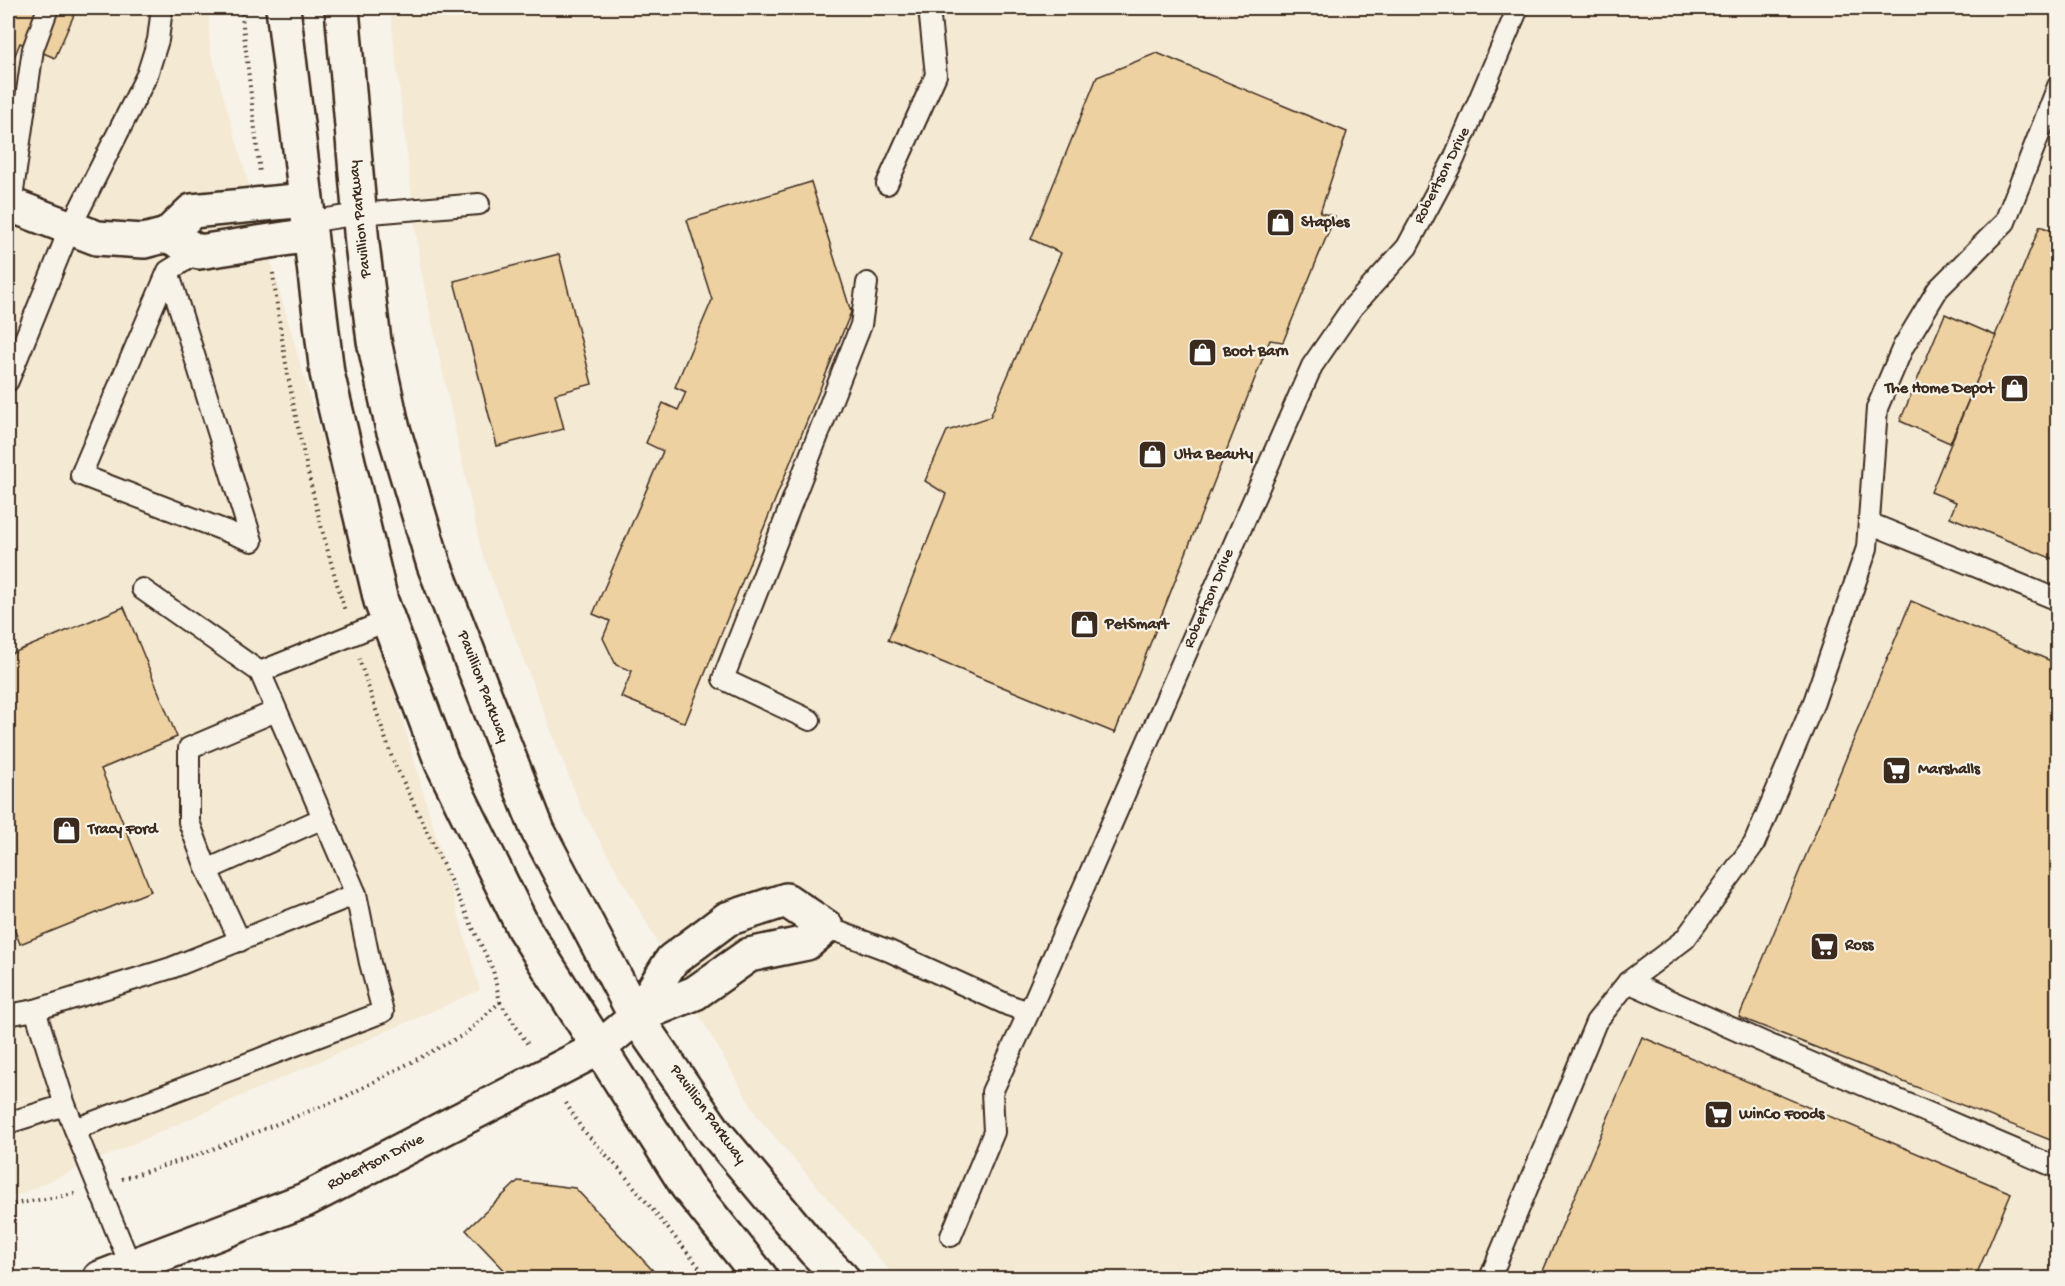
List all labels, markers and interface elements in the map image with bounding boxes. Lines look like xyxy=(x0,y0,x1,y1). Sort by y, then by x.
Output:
street label: Robertson Drive xyxy=(1410,124,1476,228)
street label: Pavillion Parkway xyxy=(345,159,377,280)
shop icon: Staples xyxy=(1264,207,1296,239)
place label: Staples xyxy=(1301,214,1350,233)
shop icon: Boot Barn xyxy=(1186,336,1218,368)
place label: Boot Barn xyxy=(1222,343,1289,362)
shop icon: The Home Depot xyxy=(1999,373,2031,405)
place label: The Home Depot xyxy=(1883,380,1995,399)
shop icon: Ulta Beauty xyxy=(1137,439,1169,471)
place label: Ulta Beauty xyxy=(1174,446,1253,465)
street label: Robertson Drive xyxy=(1181,546,1240,652)
shop icon: PetSmart xyxy=(1068,609,1100,641)
place label: PetSmart xyxy=(1104,616,1170,635)
street label: Pavillion Parkway xyxy=(452,628,512,746)
supermarket icon: Marshalls xyxy=(1881,754,1913,786)
place label: Marshalls xyxy=(1918,761,1981,780)
shop icon: Tracy Ford xyxy=(51,814,83,846)
place label: Tracy Ford xyxy=(86,821,159,840)
supermarket icon: Ross xyxy=(1808,930,1840,962)
place label: Ross xyxy=(1844,937,1875,956)
street label: Pavillion Parkway xyxy=(664,1061,749,1168)
supermarket icon: WinCo Foods xyxy=(1702,1099,1734,1131)
place label: WinCo Foods xyxy=(1738,1106,1826,1125)
street label: Robertson Drive xyxy=(324,1130,428,1196)

